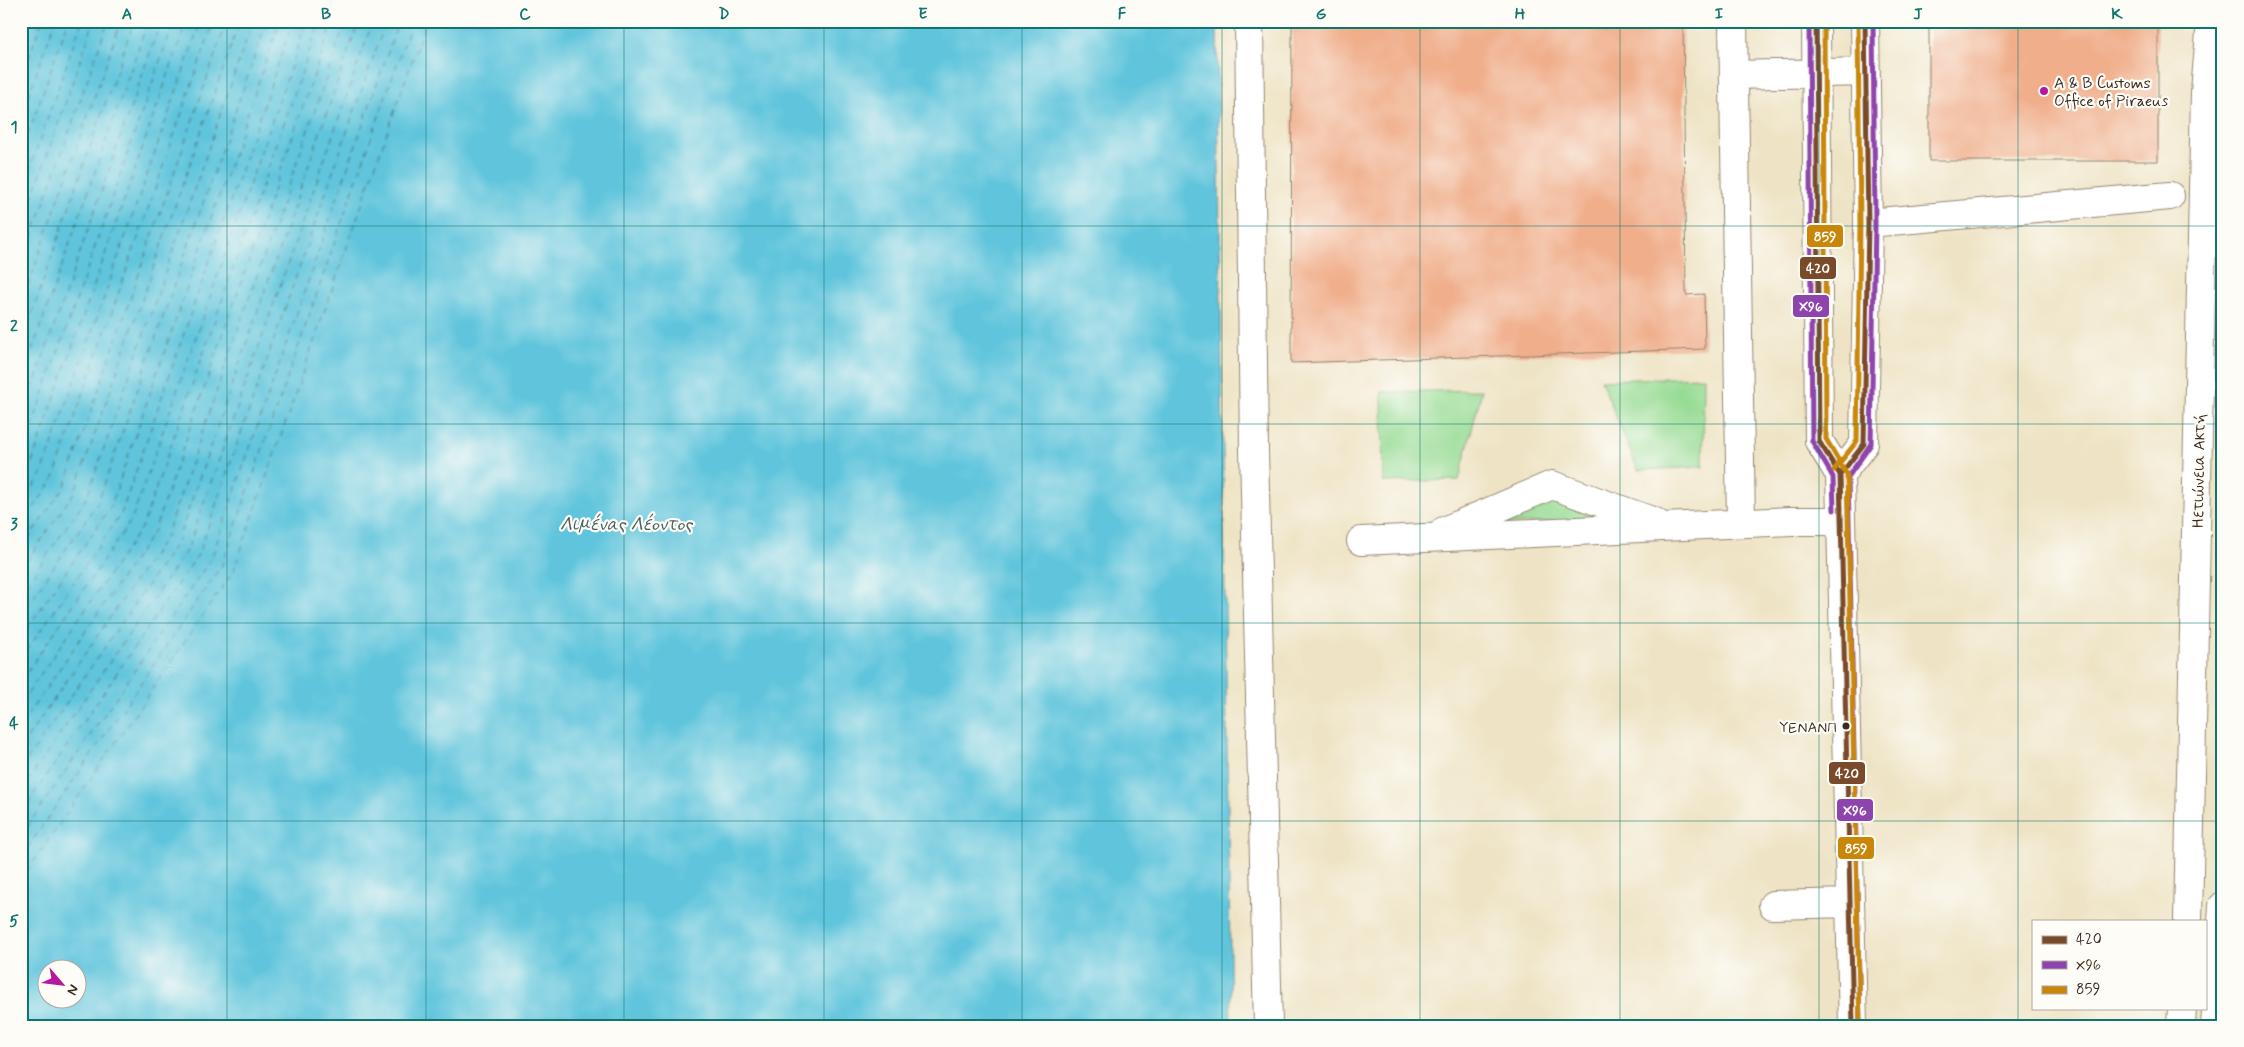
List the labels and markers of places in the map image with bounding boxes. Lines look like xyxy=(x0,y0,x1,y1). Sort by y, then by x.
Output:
place label: A & B Customs Office of Piraeus xyxy=(2054,73,2168,112)
marker: A & B Customs Office of Piraeus xyxy=(2038,85,2050,97)
place label: ΥΕΝΑΝΠ xyxy=(1779,718,1837,738)
marker: ΥΕΝΑΝΠ xyxy=(1841,721,1851,731)

